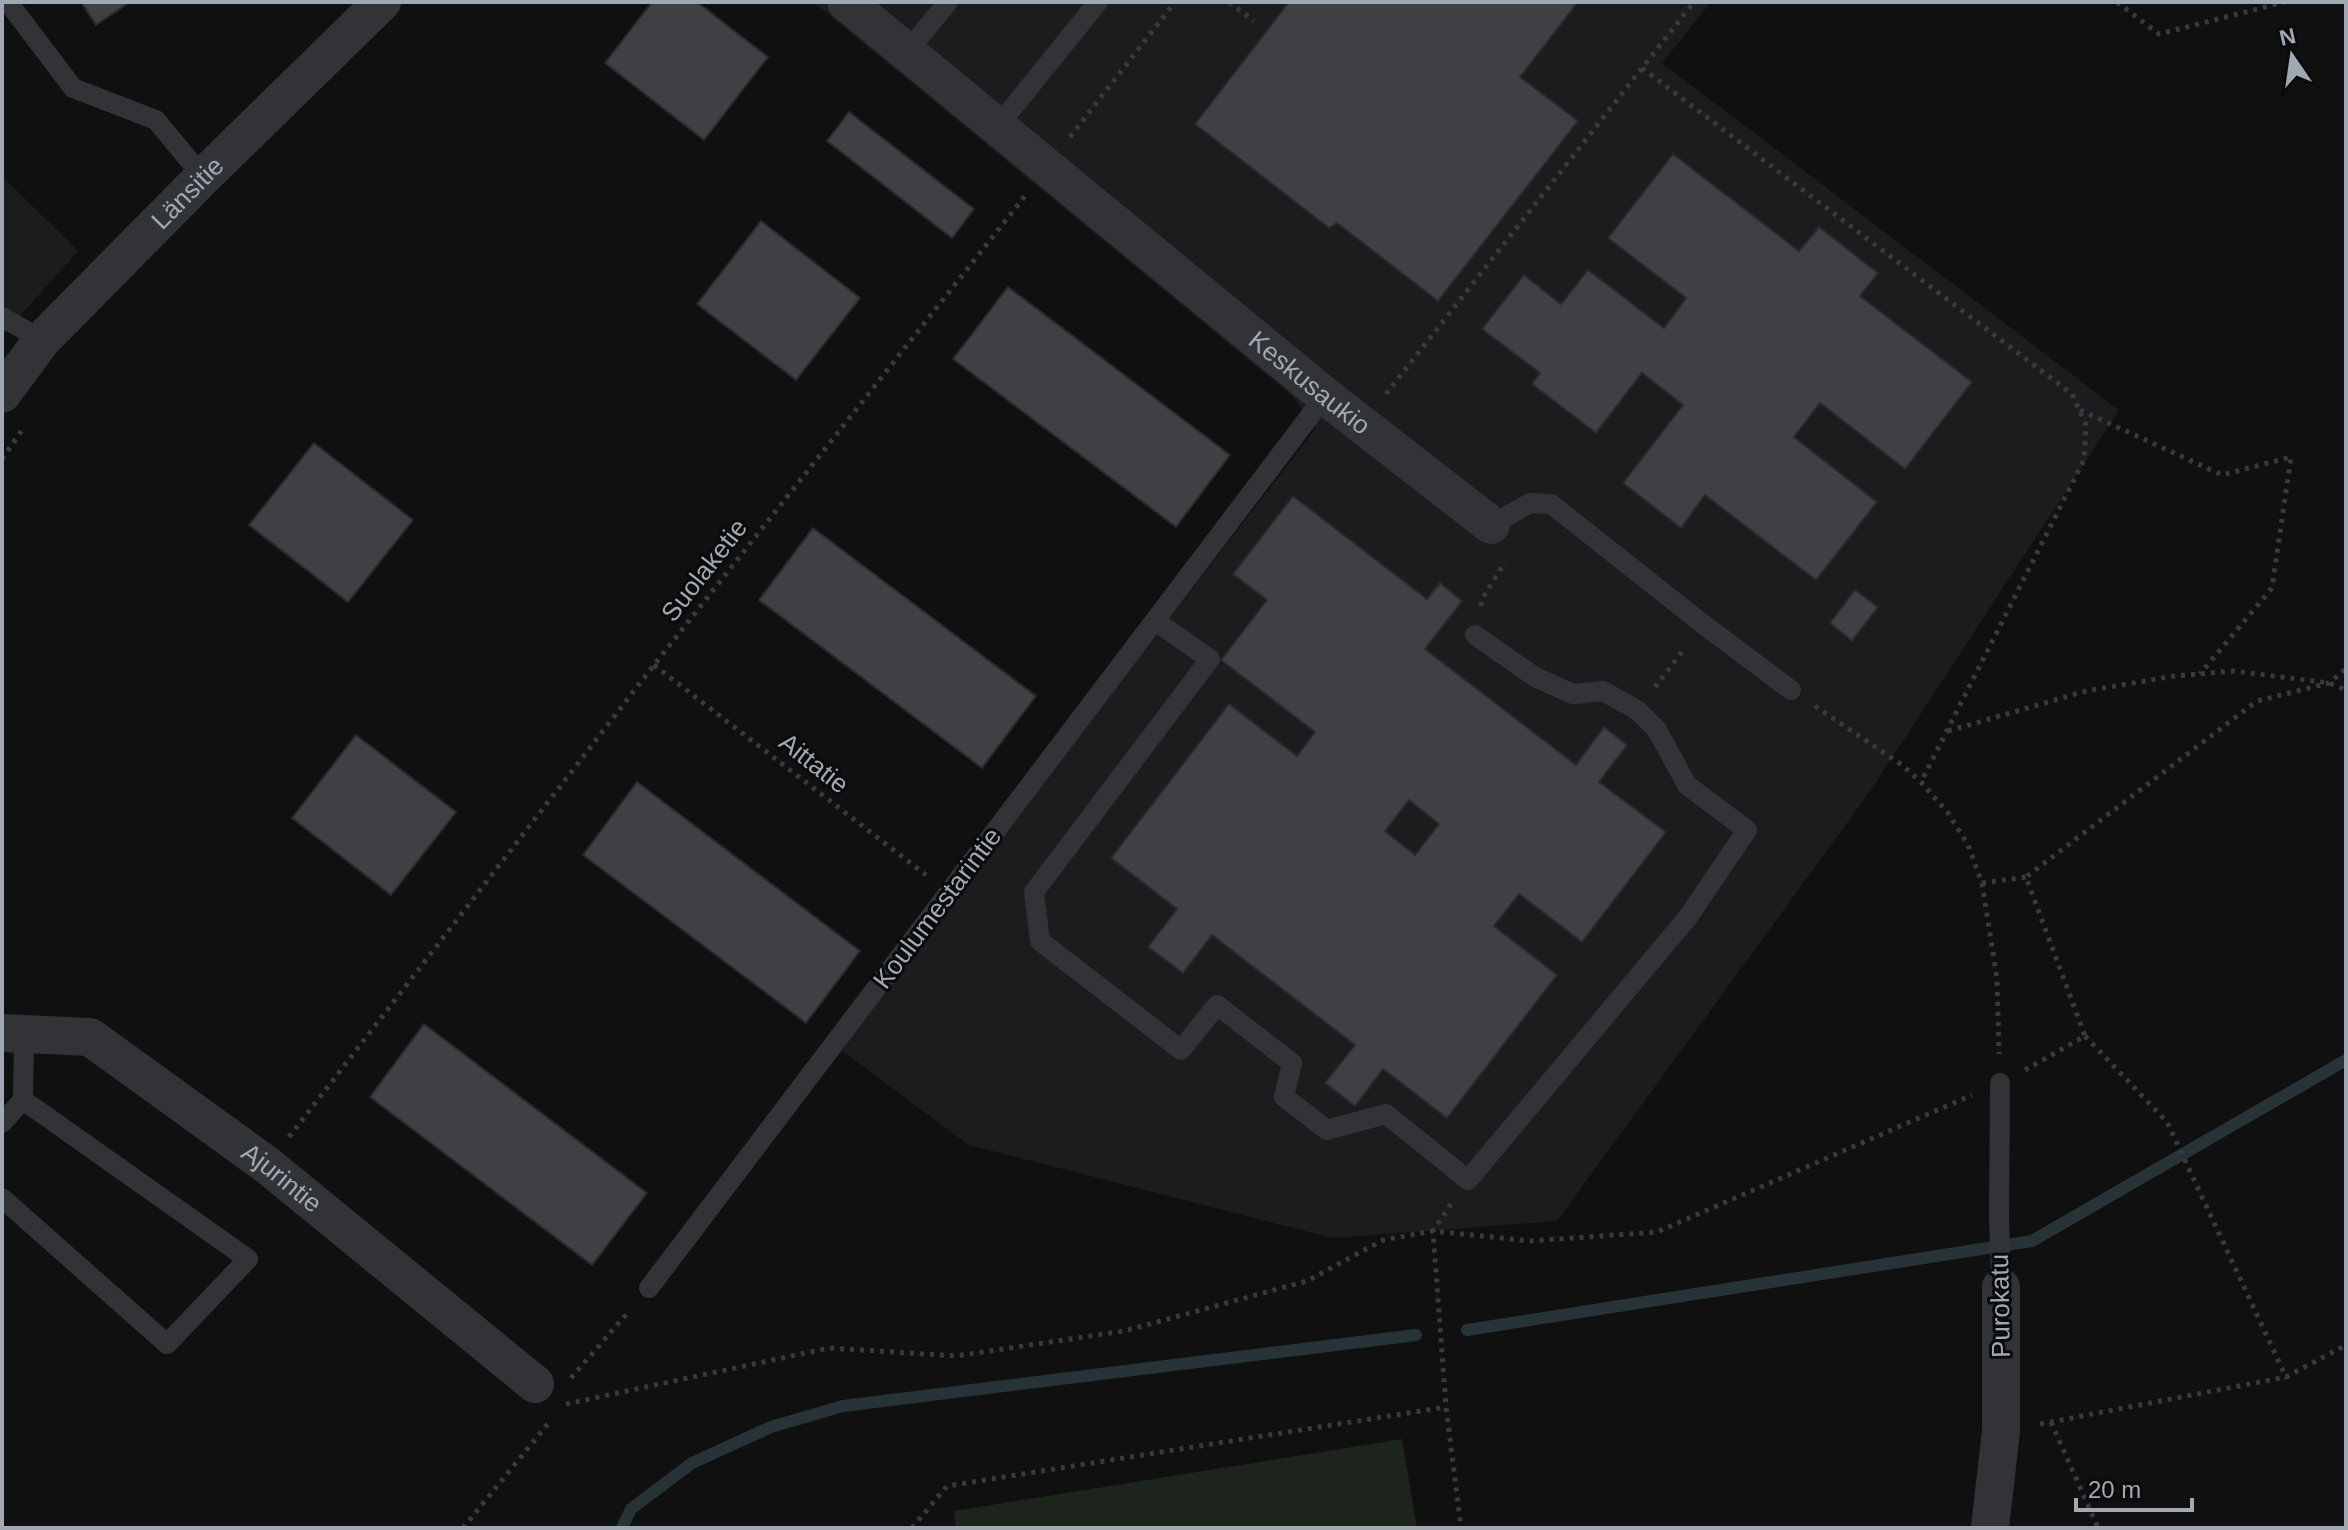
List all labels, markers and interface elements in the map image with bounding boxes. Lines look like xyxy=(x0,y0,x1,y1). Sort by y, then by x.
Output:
north arrow xyxy=(2252,16,2332,96)
text: N xyxy=(2277,23,2298,51)
street label: Länsitie xyxy=(145,151,230,235)
street label: Keskusaukio xyxy=(1243,325,1376,441)
street label: Suolaketie xyxy=(655,513,753,627)
street label: Aittatie xyxy=(773,727,855,799)
street label: Koulumestarintie xyxy=(867,822,1007,994)
street label: Ajurintie xyxy=(236,1137,328,1219)
street label: Purokatu xyxy=(1984,1254,2016,1358)
scale bar xyxy=(2076,1462,2192,1512)
text: 20 m xyxy=(2088,1476,2141,1503)

